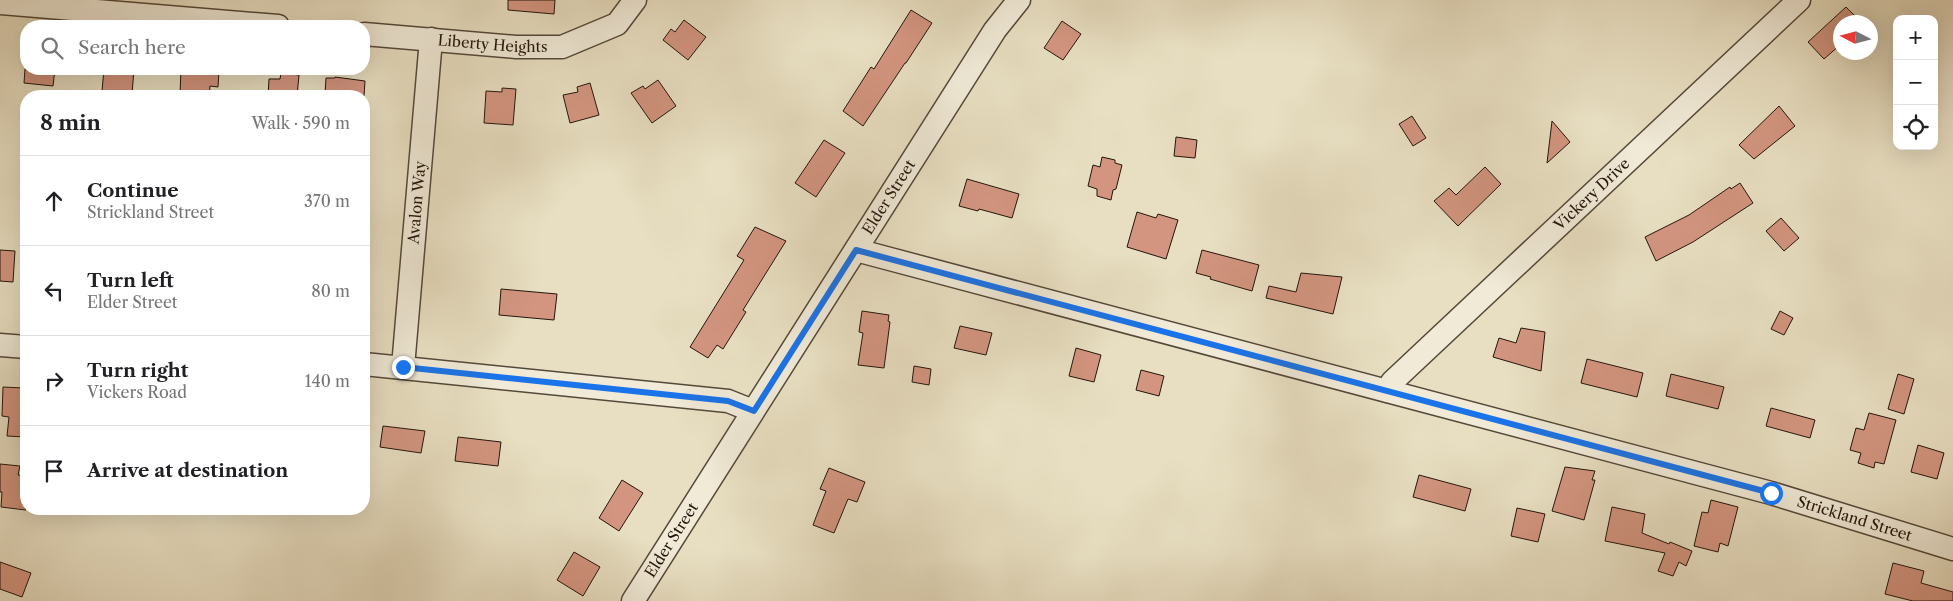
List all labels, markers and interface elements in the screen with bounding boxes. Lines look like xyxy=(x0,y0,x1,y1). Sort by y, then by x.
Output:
north arrow xyxy=(1833,15,1878,60)
map controls xyxy=(1893,15,1938,150)
button: + xyxy=(1893,15,1938,60)
search box xyxy=(20,20,370,75)
street label: Liberty Heights xyxy=(437,30,547,56)
icon: search xyxy=(38,34,66,62)
text: Search here xyxy=(78,36,186,59)
button: − xyxy=(1893,60,1938,105)
button: locate xyxy=(1893,105,1938,150)
text: 8 min xyxy=(40,110,101,135)
text: Walk · 590 m xyxy=(251,113,350,133)
street label: Vickery Drive xyxy=(1549,154,1633,235)
street label: Elder Street xyxy=(858,155,920,238)
street label: Avalon Way xyxy=(403,160,430,246)
text: Continue xyxy=(87,179,179,202)
icon: ahead xyxy=(40,187,68,215)
text: 370 m xyxy=(304,191,350,211)
text: Strickland Street xyxy=(87,202,214,222)
text: Turn left xyxy=(87,269,174,292)
icon: left xyxy=(40,277,68,305)
text: 80 m xyxy=(311,281,350,301)
text: Elder Street xyxy=(87,292,178,312)
route end xyxy=(392,356,415,379)
text: Turn right xyxy=(87,359,188,382)
icon: right xyxy=(40,367,68,395)
text: 140 m xyxy=(305,371,350,391)
text: Vickers Road xyxy=(87,382,187,402)
icon: arrive xyxy=(40,457,68,485)
text: Arrive at destination xyxy=(87,459,288,482)
route start xyxy=(1760,482,1783,505)
street label: Strickland Street xyxy=(1795,492,1915,545)
street label: Elder Street xyxy=(640,498,702,581)

